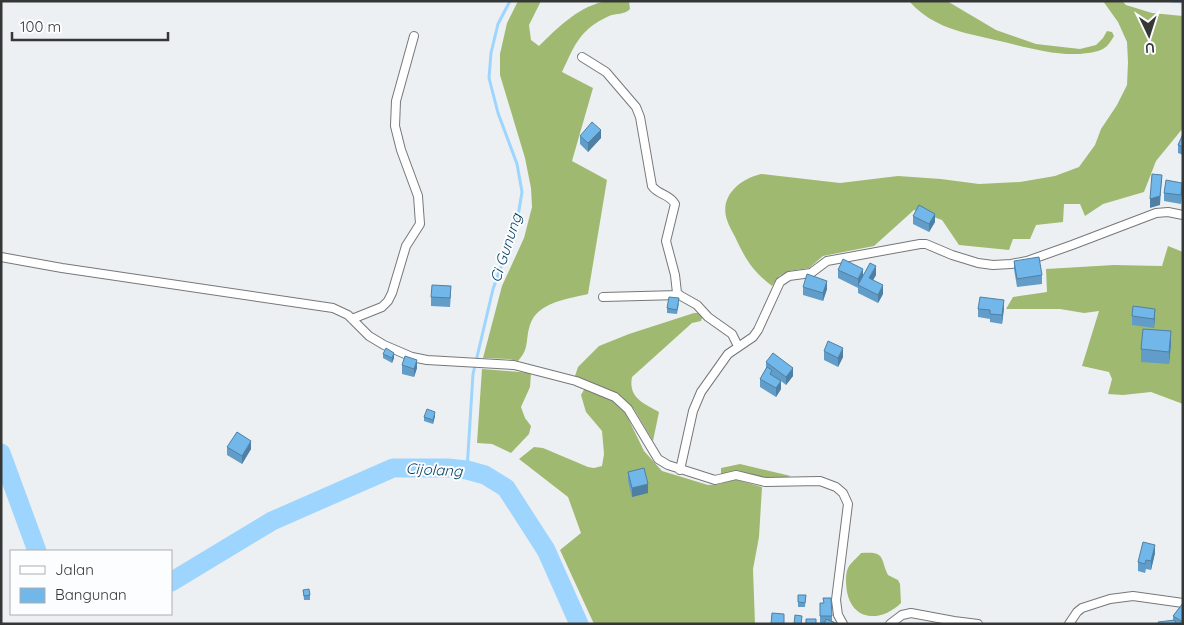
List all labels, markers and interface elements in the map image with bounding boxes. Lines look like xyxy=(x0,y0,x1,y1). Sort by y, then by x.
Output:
scale bar xyxy=(12,10,169,42)
north arrow xyxy=(1124,10,1174,60)
text: 100 m xyxy=(20,17,61,36)
text: U xyxy=(1144,39,1155,57)
water label: Ci Gunung xyxy=(485,209,526,285)
water label: Cijolang xyxy=(405,459,464,481)
legend xyxy=(10,550,172,615)
text: Jalan xyxy=(55,560,94,579)
text: Bangunan xyxy=(55,585,127,604)

